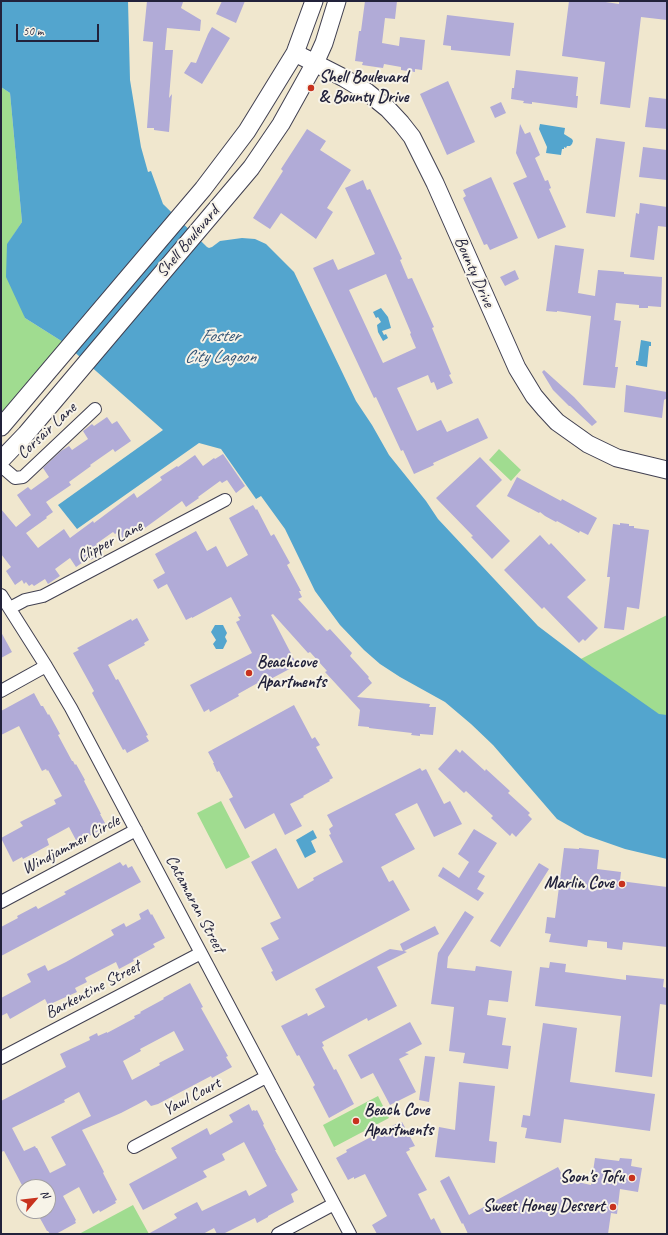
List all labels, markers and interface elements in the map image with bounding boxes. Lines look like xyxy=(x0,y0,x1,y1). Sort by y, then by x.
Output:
scale bar xyxy=(18,16,101,42)
text: 50 m xyxy=(23,23,43,39)
place label: Shell Boulevard & Bounty Drive xyxy=(319,68,408,108)
marker: Shell Boulevard & Bounty Drive xyxy=(306,83,316,93)
street label: Shell Boulevard xyxy=(152,202,224,282)
street label: Bounty Drive xyxy=(449,234,499,310)
water label: Foster City Lagoon xyxy=(184,325,256,368)
street label: Corsair Lane xyxy=(13,398,81,464)
street label: Clipper Lane xyxy=(74,516,146,568)
place label: Beachcove Apartments xyxy=(257,653,326,693)
marker: Beachcove Apartments xyxy=(244,668,254,678)
street label: Windjammer Circle xyxy=(19,811,123,879)
street label: Catamaran Street xyxy=(161,852,229,956)
place label: Marlin Cove xyxy=(544,874,614,894)
marker: Marlin Cove xyxy=(617,879,627,889)
street label: Barkentine Street xyxy=(42,956,144,1024)
street label: Yawl Court xyxy=(160,1073,224,1121)
place label: Beach Cove Apartments xyxy=(364,1101,433,1141)
marker: Beach Cove Apartments xyxy=(351,1116,361,1126)
place label: Soon's Tofu xyxy=(560,1168,624,1188)
marker: Soon's Tofu xyxy=(627,1173,637,1183)
north arrow xyxy=(16,1179,56,1219)
text: N xyxy=(38,1188,53,1200)
place label: Sweet Honey Dessert xyxy=(483,1197,605,1217)
marker: Sweet Honey Dessert xyxy=(608,1202,618,1212)

